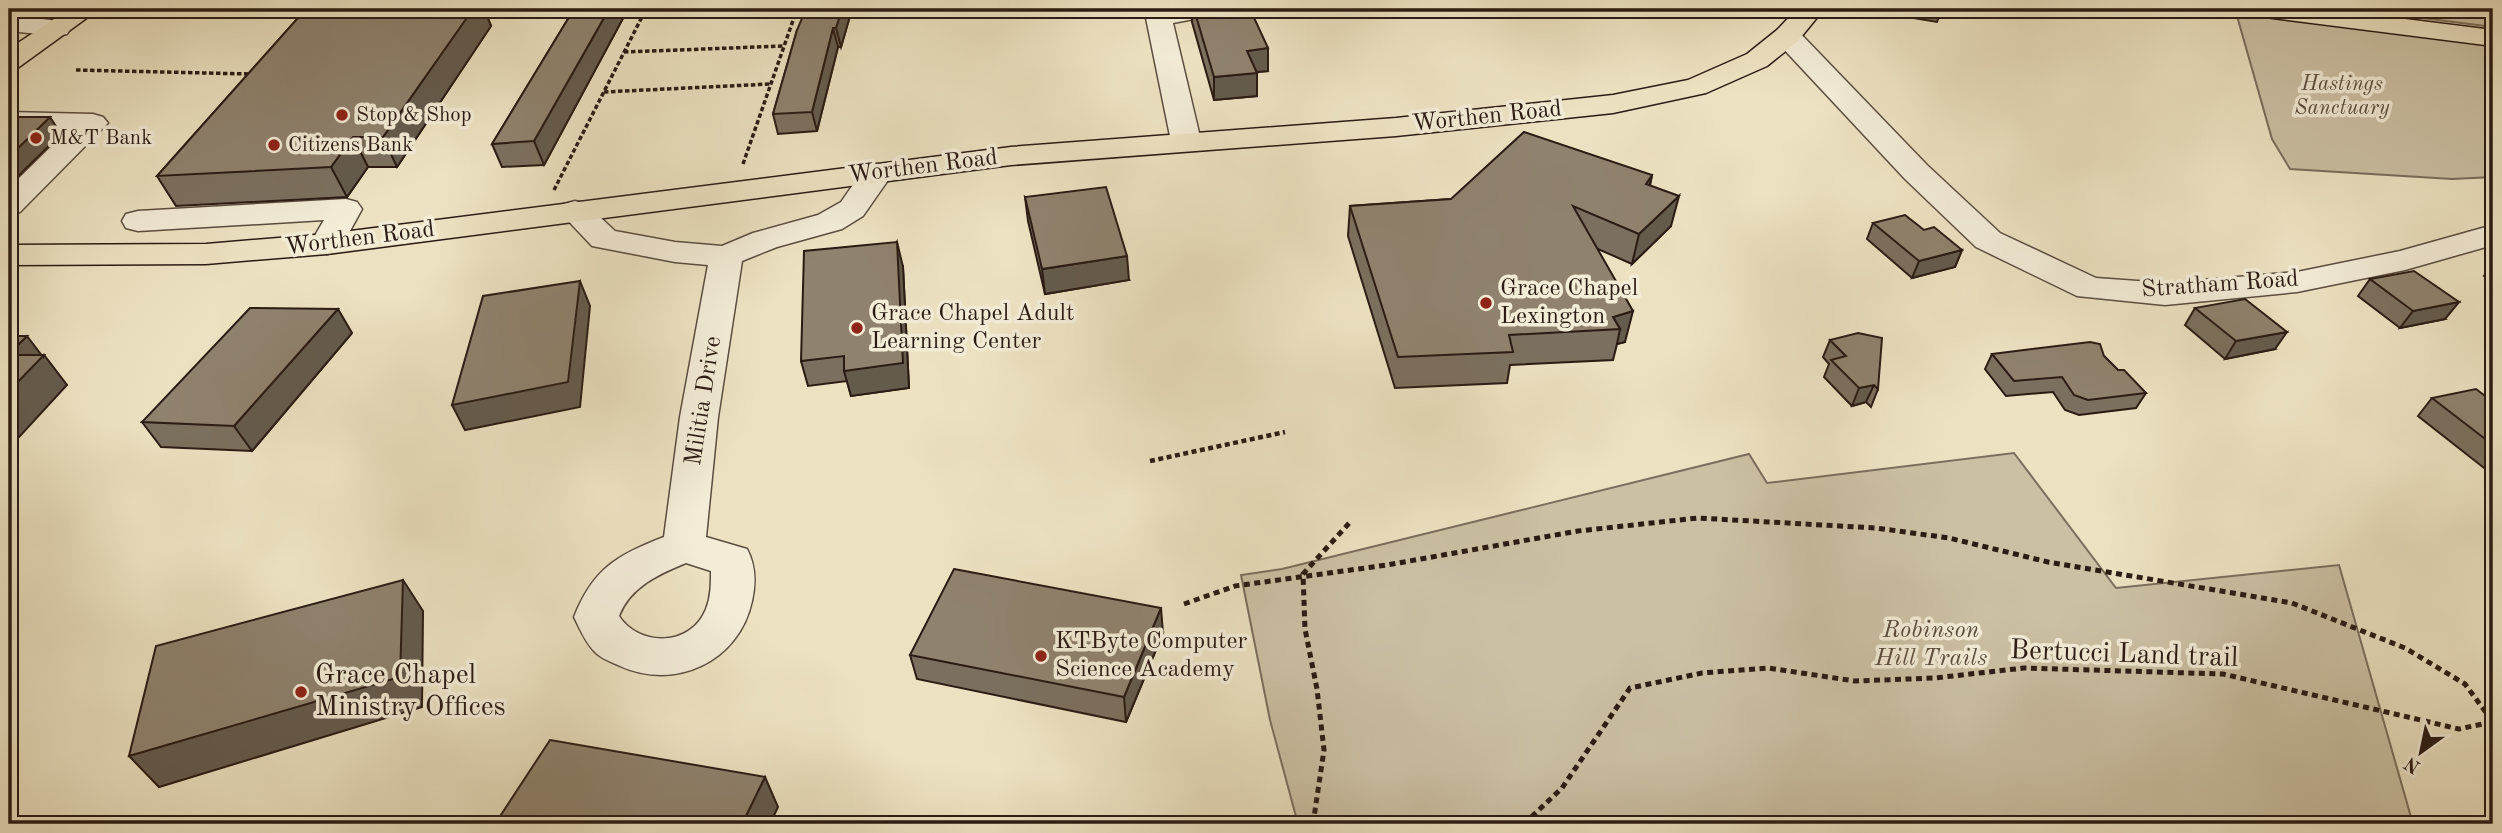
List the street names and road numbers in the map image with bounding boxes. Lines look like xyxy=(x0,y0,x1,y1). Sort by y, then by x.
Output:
street label: Worthen Road xyxy=(1411,97,1563,137)
street label: Worthen Road xyxy=(847,146,999,188)
street label: Worthen Road xyxy=(284,218,436,260)
street label: Stratham Road xyxy=(2141,268,2299,302)
street label: Militia Drive xyxy=(682,335,726,467)
street label: Bertucci Land trail xyxy=(2009,637,2239,673)

